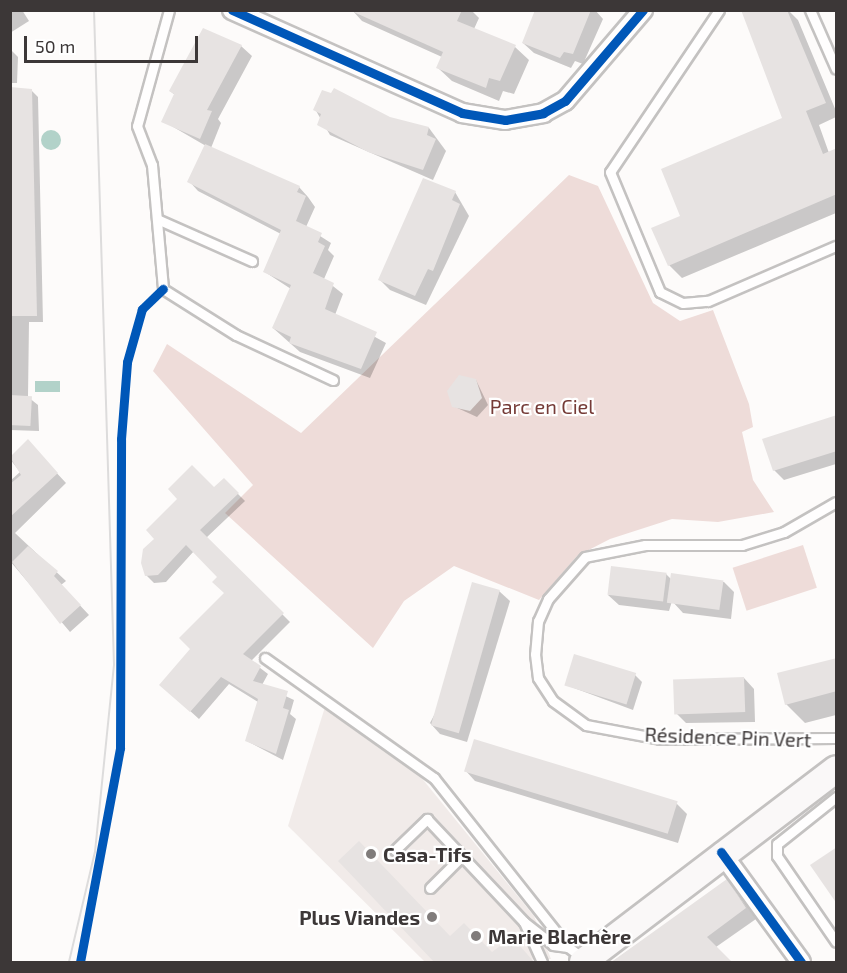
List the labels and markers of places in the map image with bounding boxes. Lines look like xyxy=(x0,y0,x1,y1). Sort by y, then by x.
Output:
place label: Casa-Tifs xyxy=(383,842,472,866)
marker: Casa-Tifs xyxy=(364,847,378,861)
place label: Plus Viandes xyxy=(299,905,420,929)
marker: Plus Viandes xyxy=(425,910,439,924)
place label: Marie Blachère xyxy=(488,924,631,948)
marker: Marie Blachère xyxy=(469,929,483,943)

